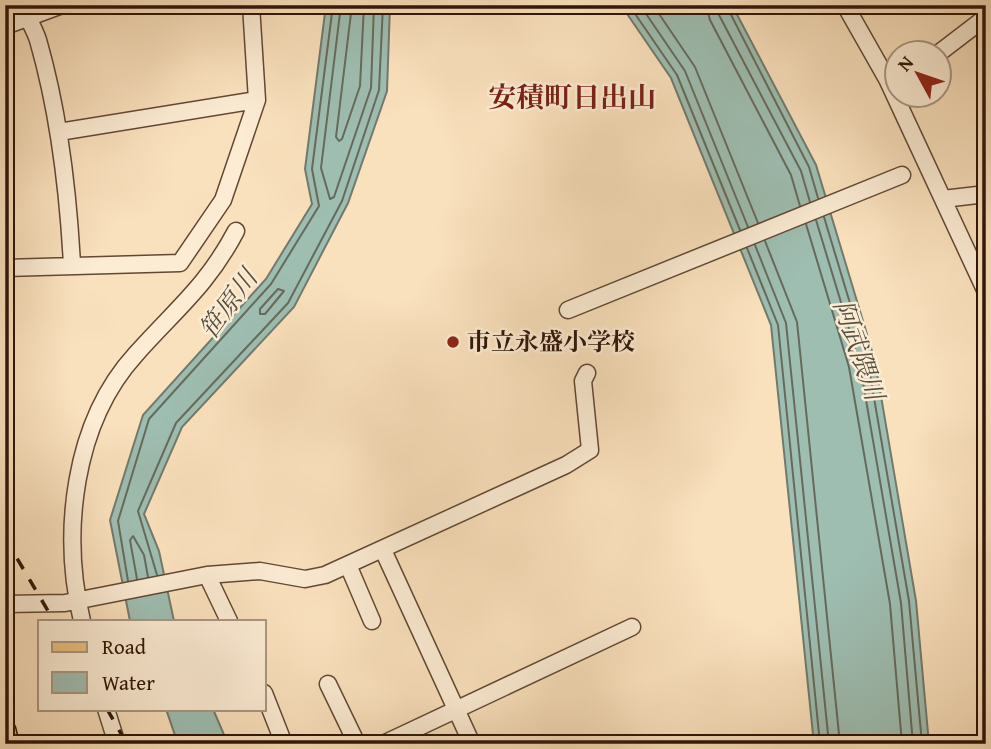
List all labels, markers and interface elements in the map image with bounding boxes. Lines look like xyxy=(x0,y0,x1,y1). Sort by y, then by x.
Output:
north arrow xyxy=(883,38,953,108)
text: N xyxy=(890,49,920,77)
district label: 安積町日出山 xyxy=(488,76,656,117)
water label: 笹原川 xyxy=(189,258,268,347)
water label: 阿武隈川 xyxy=(824,294,896,408)
place label: 市立永盛小学校 xyxy=(467,324,635,359)
marker: 市立永盛小学校 xyxy=(445,334,461,350)
legend xyxy=(38,620,266,710)
text: Road xyxy=(102,631,147,662)
text: Water xyxy=(102,667,155,698)

